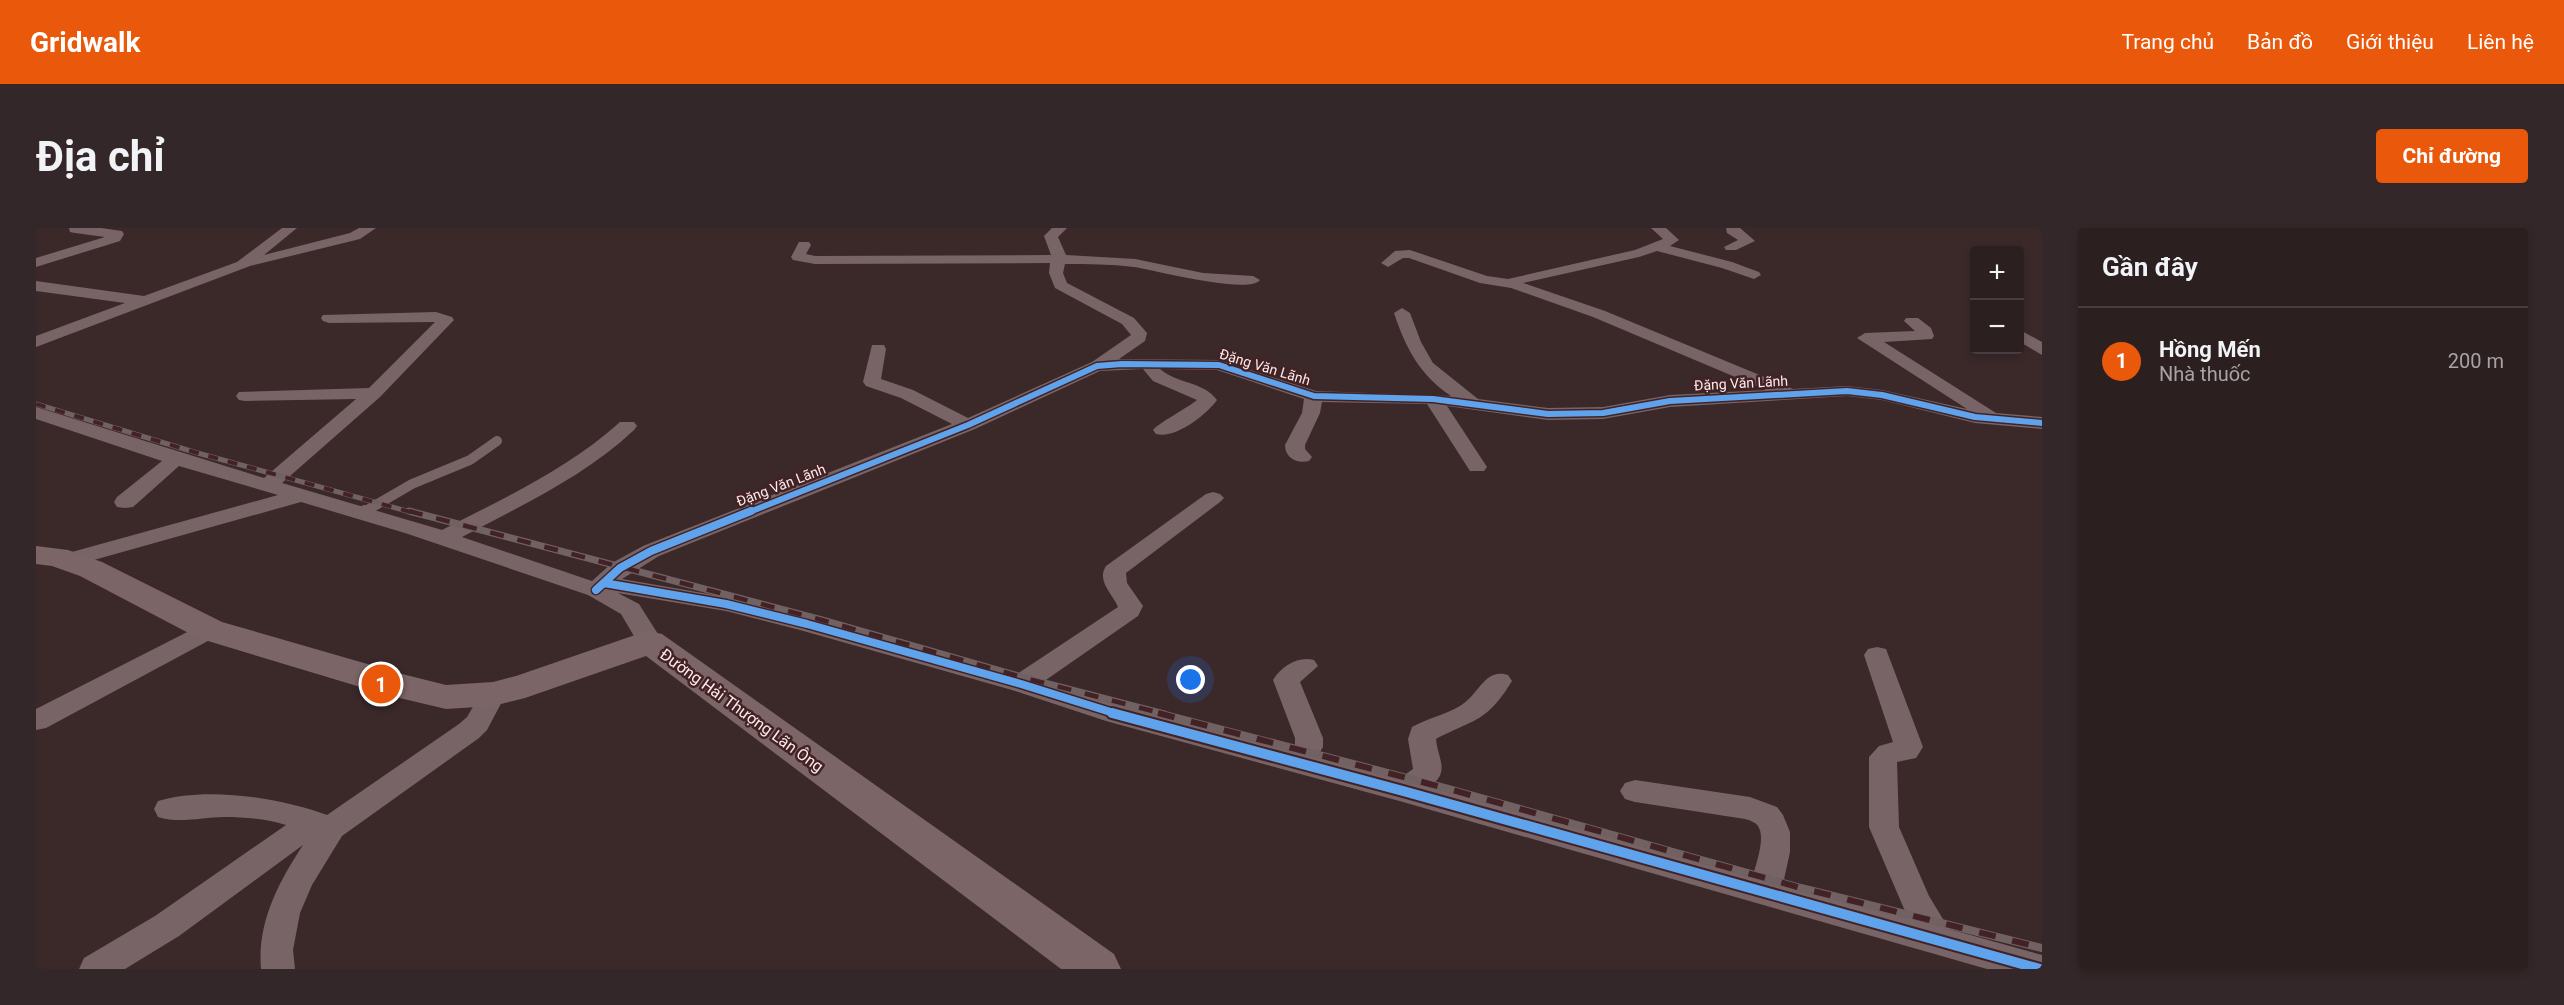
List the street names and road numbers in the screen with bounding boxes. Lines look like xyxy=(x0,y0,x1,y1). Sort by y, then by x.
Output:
street label: Đặng Văn Lãnh xyxy=(1218,346,1312,388)
street label: Đặng Văn Lãnh xyxy=(1694,373,1788,393)
street label: Đặng Văn Lãnh xyxy=(734,461,828,509)
street label: Đường Hải Thượng Lãn Ông xyxy=(656,644,828,776)

